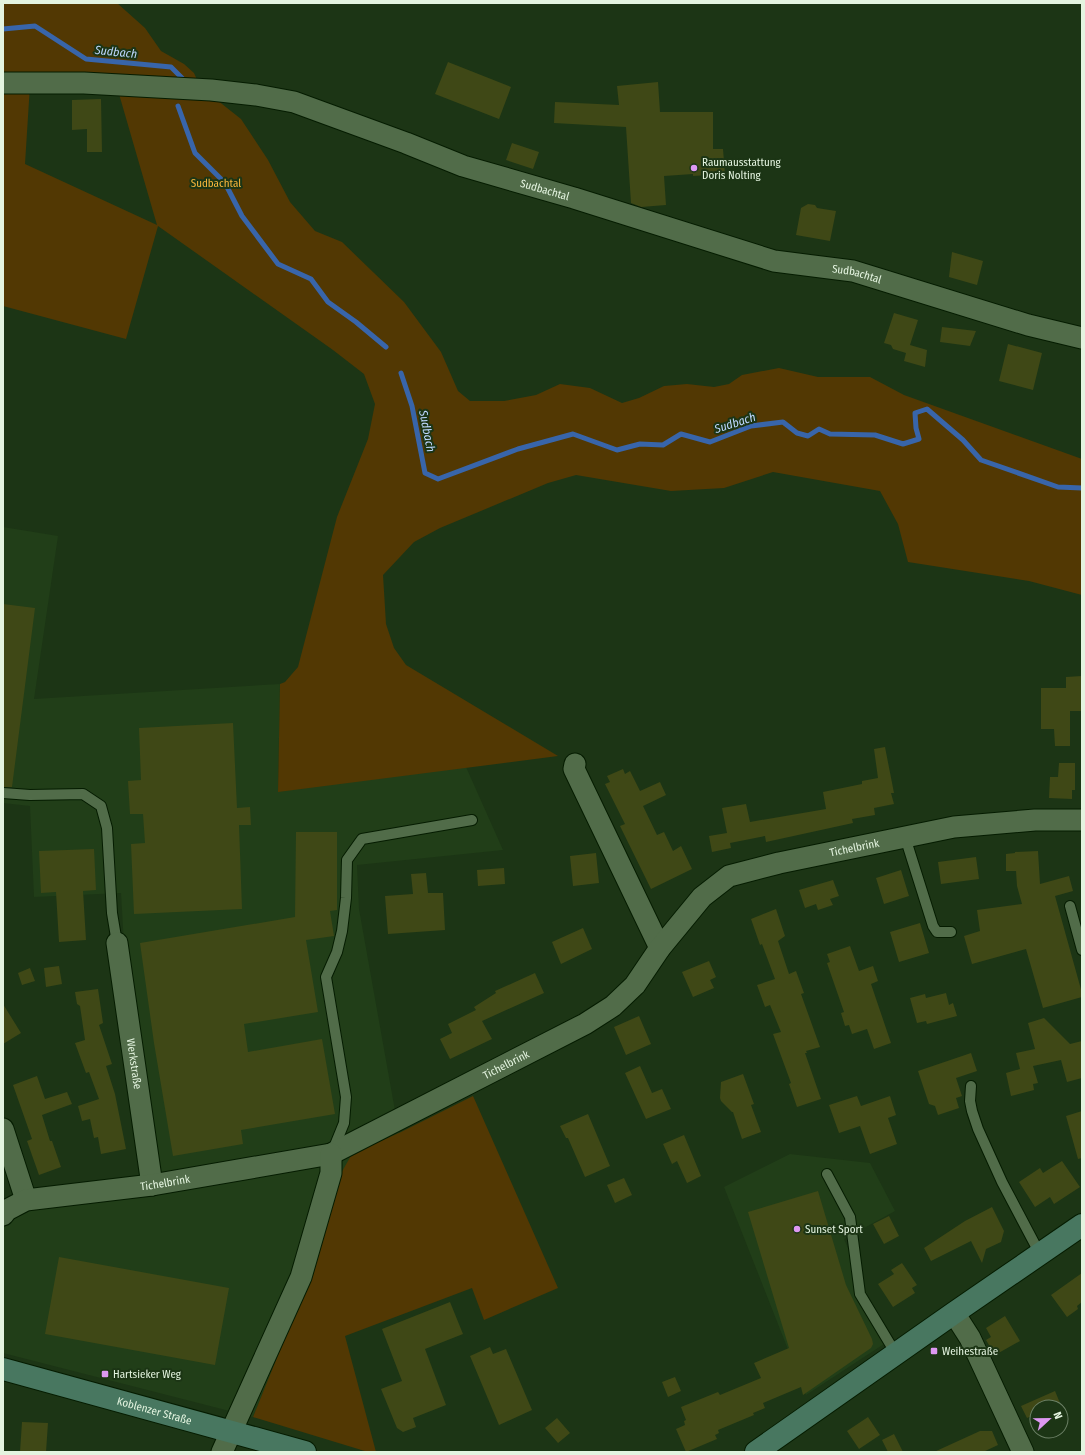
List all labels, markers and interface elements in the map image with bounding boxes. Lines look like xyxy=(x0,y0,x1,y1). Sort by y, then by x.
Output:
water label: Sudbach xyxy=(93,43,138,61)
place label: Raumausstattung Doris Nolting xyxy=(702,156,782,182)
marker: Raumausstattung Doris Nolting xyxy=(689,163,699,173)
street label: Sudbachtal xyxy=(519,176,571,203)
park label: Sudbachtal xyxy=(191,177,241,190)
street label: Sudbachtal xyxy=(831,262,883,286)
water label: Sudbach xyxy=(416,408,438,453)
water label: Sudbach xyxy=(712,410,757,437)
street label: Tichelbrink xyxy=(828,836,881,859)
street label: Werkstraße xyxy=(124,1038,145,1090)
street label: Tichelbrink xyxy=(481,1047,532,1082)
street label: Tichelbrink xyxy=(139,1172,192,1193)
place label: Sunset Sport xyxy=(805,1223,863,1236)
marker: Sunset Sport xyxy=(792,1224,802,1234)
place label: Weihestraße xyxy=(942,1345,998,1358)
marker: Weihestraße xyxy=(929,1346,939,1356)
place label: Hartsieker Weg xyxy=(113,1368,182,1381)
marker: Hartsieker Weg xyxy=(100,1369,110,1379)
street label: Koblenzer Straße xyxy=(116,1394,193,1427)
north arrow xyxy=(1029,1399,1069,1439)
text: N xyxy=(1051,1410,1065,1421)

